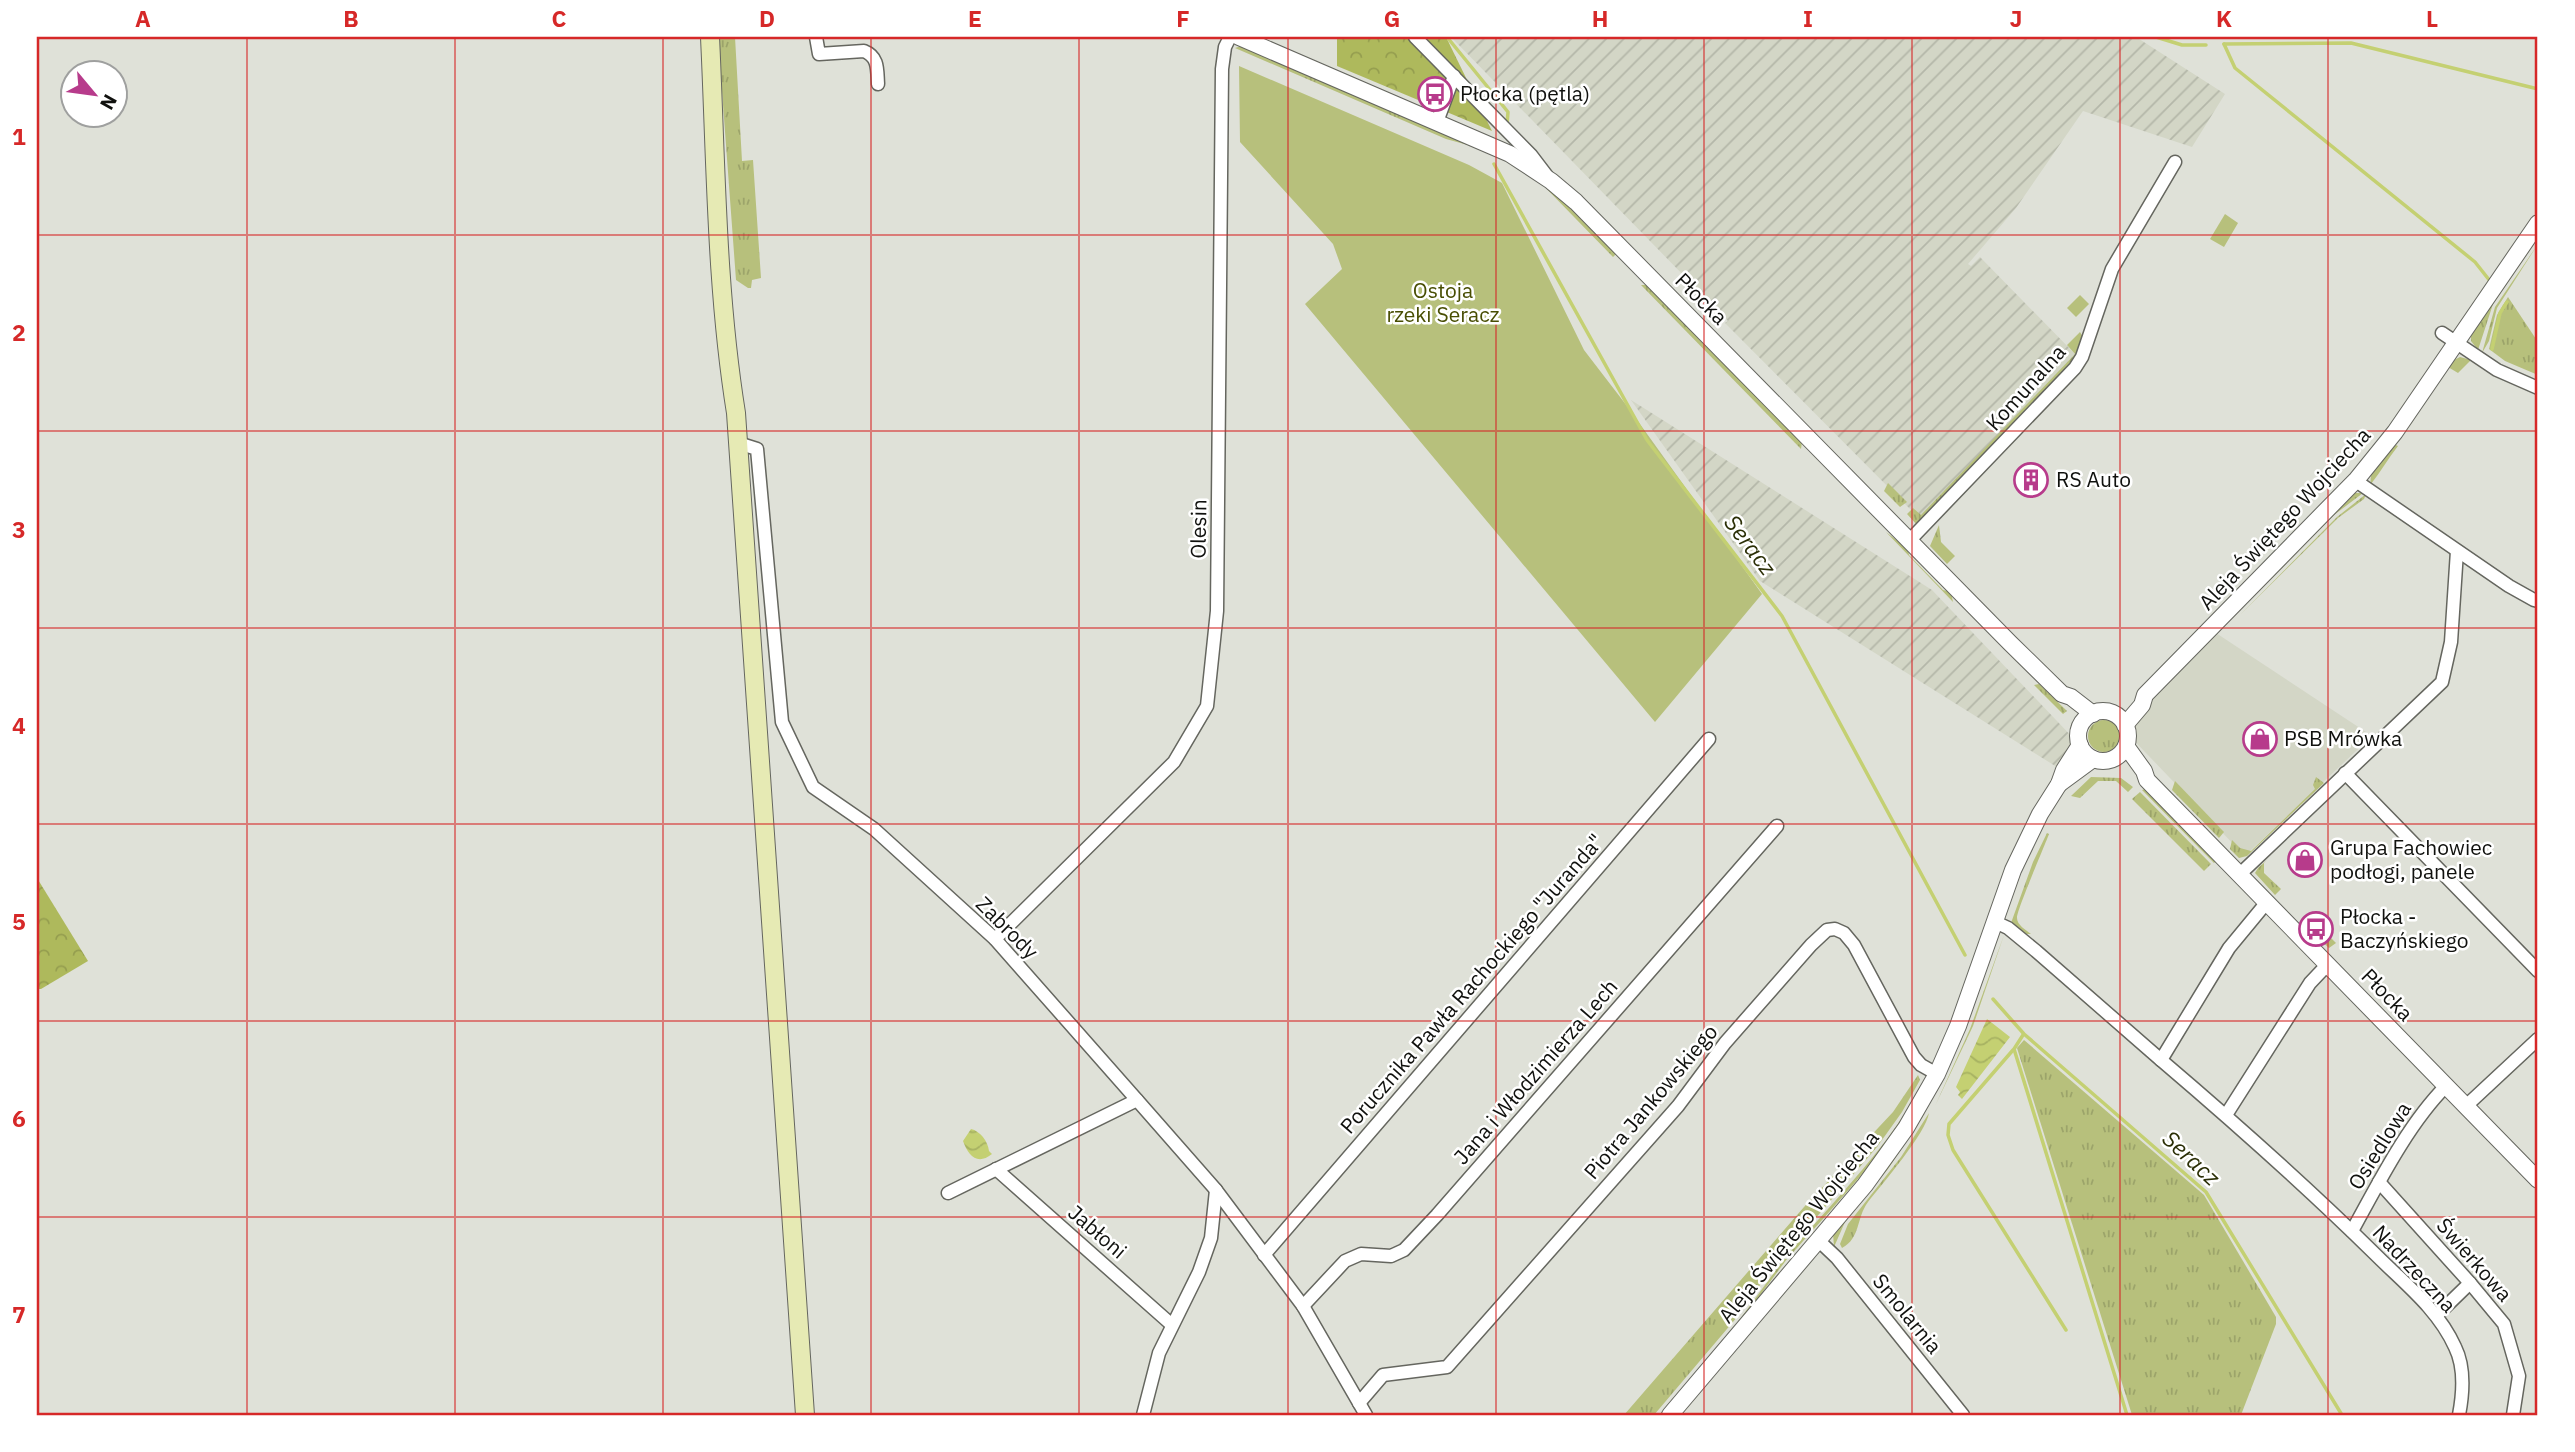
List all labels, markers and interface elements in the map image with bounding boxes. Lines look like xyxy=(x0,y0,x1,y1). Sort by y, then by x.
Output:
text: A xyxy=(135,3,151,33)
text: B xyxy=(343,3,359,33)
text: C xyxy=(552,3,567,33)
text: D xyxy=(759,3,775,33)
text: E xyxy=(968,3,982,33)
text: F xyxy=(1176,3,1190,33)
text: G xyxy=(1384,3,1400,33)
text: H xyxy=(1592,3,1608,33)
text: I xyxy=(1803,3,1813,33)
text: J xyxy=(2010,3,2022,33)
text: K xyxy=(2216,3,2232,33)
text: L xyxy=(2426,3,2438,33)
north arrow xyxy=(60,60,130,130)
bus stop icon: Płocka (pętla) xyxy=(1416,75,1454,113)
place label: Płocka (pętla) xyxy=(1460,79,1590,107)
text: N xyxy=(95,90,123,114)
text: 1 xyxy=(12,121,26,151)
street label: Płocka xyxy=(1670,266,1734,330)
park label: Ostoja rzeki Seracz xyxy=(1387,276,1500,328)
text: 2 xyxy=(12,317,26,347)
street label: Komunalna xyxy=(1979,338,2071,436)
street label: Aleja Świętego Wojciecha xyxy=(2192,421,2376,616)
building icon: RS Auto xyxy=(2012,461,2050,499)
place label: RS Auto xyxy=(2056,465,2131,493)
street label: Olesin xyxy=(1183,499,1213,559)
water label: Seracz xyxy=(1718,508,1784,581)
text: 3 xyxy=(12,514,26,544)
text: 4 xyxy=(12,710,26,740)
shop icon: PSB Mrówka xyxy=(2241,720,2279,758)
place label: PSB Mrówka xyxy=(2284,724,2402,752)
street label: Porucznika Pawła Rachockiego "Juranda" xyxy=(1333,828,1609,1139)
place label: Grupa Fachowiec podłogi, panele xyxy=(2330,833,2492,885)
shop icon: Grupa Fachowiec podłogi, panele xyxy=(2286,841,2324,879)
street label: Zabrody xyxy=(970,890,1045,965)
place label: Płocka - Baczyńskiego xyxy=(2340,902,2468,954)
text: 5 xyxy=(12,906,26,936)
bus stop icon: Płocka - Baczyńskiego xyxy=(2297,910,2335,948)
street label: Płocka xyxy=(2356,962,2420,1027)
street label: Jana i Włodzimierza Lech xyxy=(1447,973,1623,1170)
street label: Piotra Jankowskiego xyxy=(1577,1018,1723,1185)
street label: Osiedlowa xyxy=(2341,1096,2417,1195)
text: 6 xyxy=(12,1103,26,1133)
water label: Seracz xyxy=(2157,1123,2227,1192)
street label: Aleja Świętego Wojciecha xyxy=(1712,1124,1885,1329)
street label: Jabłoni xyxy=(1062,1198,1133,1264)
street label: Świerkowa xyxy=(2431,1212,2519,1307)
street label: Nadrzeczna xyxy=(2367,1218,2463,1318)
street label: Smolarnia xyxy=(1867,1268,1949,1359)
text: 7 xyxy=(12,1299,26,1329)

